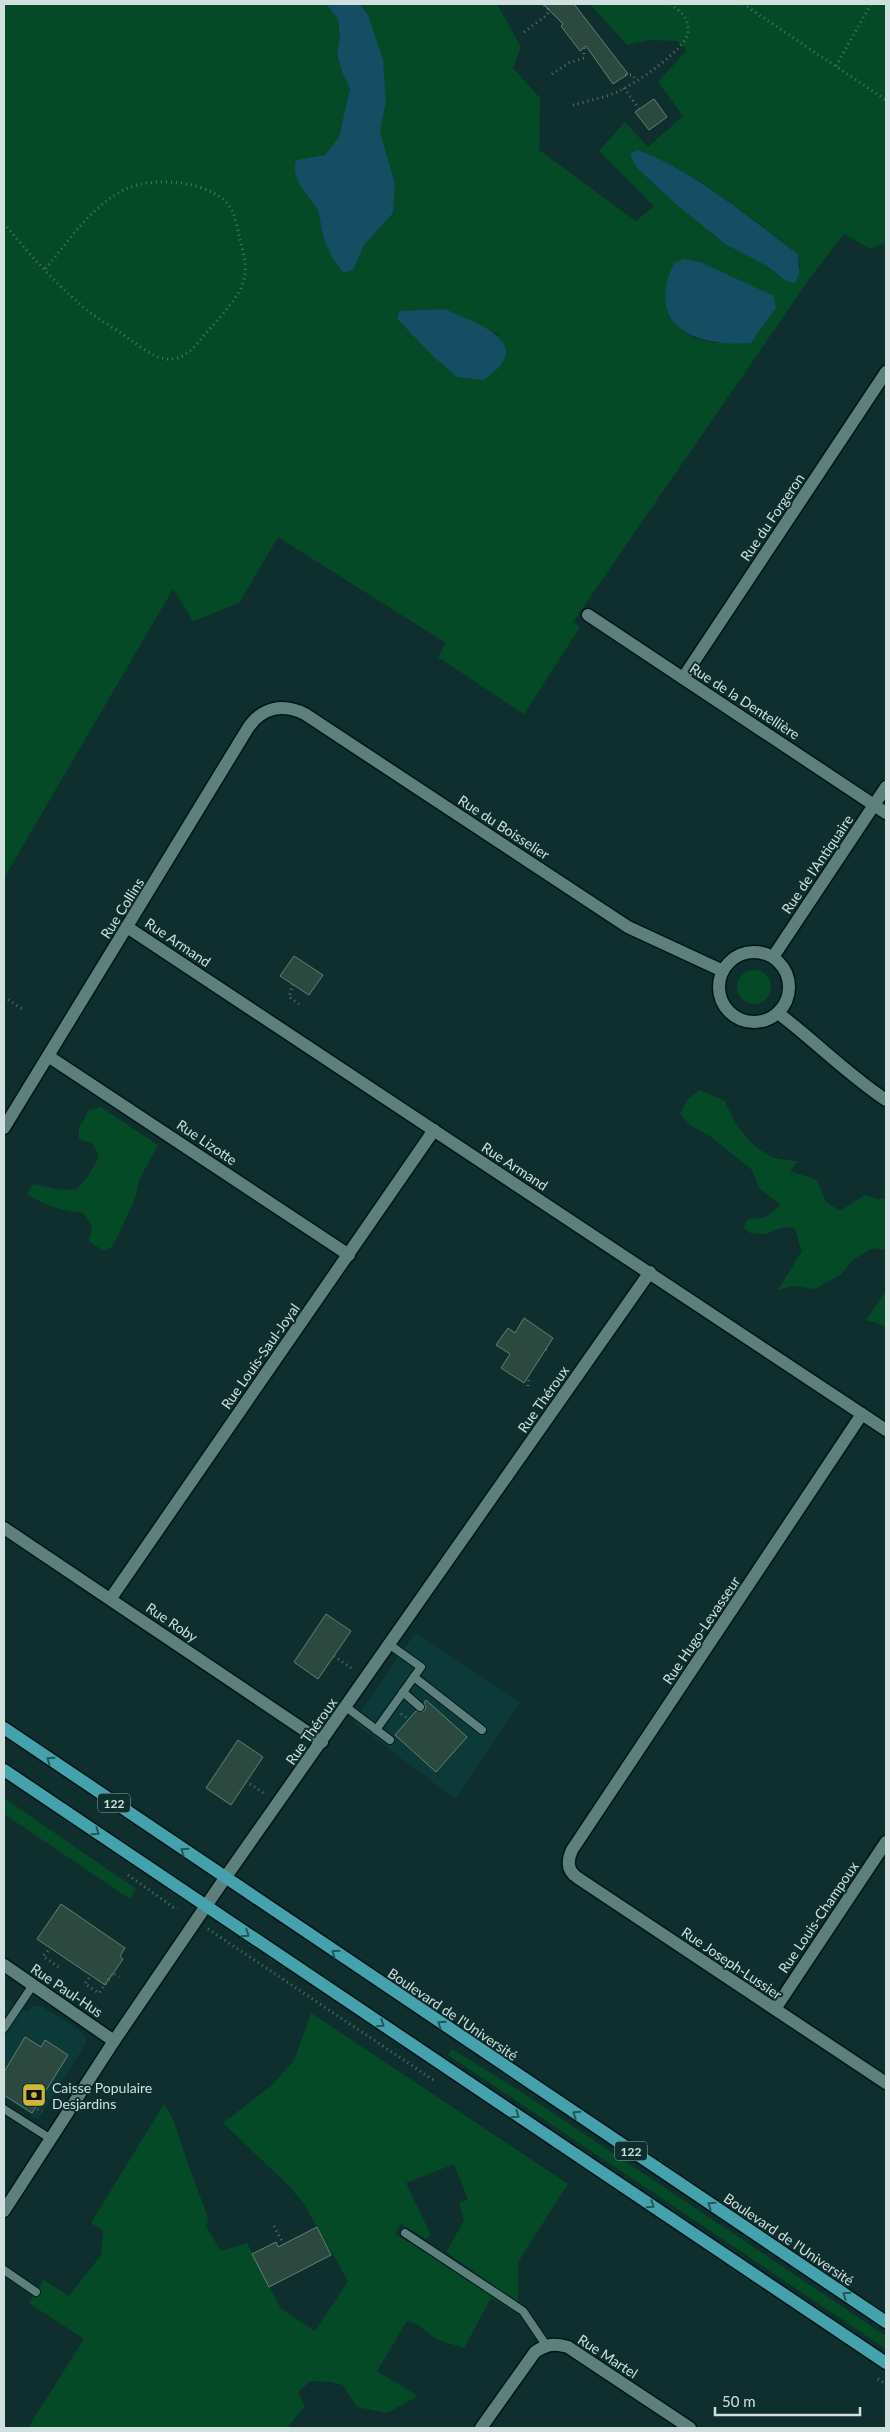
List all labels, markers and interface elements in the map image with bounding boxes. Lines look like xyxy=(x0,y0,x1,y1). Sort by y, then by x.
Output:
street label: Rue du Forgeron xyxy=(736,470,808,564)
street label: Rue de la Dentellière xyxy=(687,659,803,743)
street label: Rue du Boisselier xyxy=(455,791,553,863)
street label: Rue de l'Antiquaire xyxy=(778,811,856,917)
street label: Rue Collins xyxy=(97,875,147,941)
street label: Rue Armand xyxy=(142,914,214,970)
street label: Rue Lizotte xyxy=(174,1116,240,1168)
street label: Rue Armand xyxy=(479,1138,551,1194)
street label: Rue Louis-Saul-Joyal xyxy=(217,1300,303,1412)
street label: Rue Théroux xyxy=(514,1362,572,1436)
street label: Rue Hugo-Levasseur xyxy=(659,1573,743,1687)
street label: Rue Roby xyxy=(143,1599,202,1646)
street label: Rue Théroux xyxy=(282,1694,340,1768)
one-way arrow xyxy=(46,1757,56,1766)
road number: 122 xyxy=(98,1794,130,1812)
one-way arrow xyxy=(90,1826,99,1835)
one-way arrow xyxy=(181,1848,190,1857)
street label: Rue Louis-Champoux xyxy=(774,1858,862,1976)
street label: Rue Joseph-Lussier xyxy=(679,1923,785,2003)
one-way arrow xyxy=(240,1928,250,1937)
one-way arrow xyxy=(332,1950,341,1959)
street label: Rue Paul-Hus xyxy=(28,1960,106,2020)
street label: Boulevard de l'Université xyxy=(385,1964,521,2064)
one-way arrow xyxy=(376,2018,385,2028)
one-way arrow xyxy=(437,2021,447,2030)
place label: Caisse Populaire Desjardins xyxy=(52,2079,152,2112)
bank icon: Caisse Populaire Desjardins xyxy=(21,2082,47,2108)
one-way arrow xyxy=(510,2109,520,2118)
one-way arrow xyxy=(572,2111,582,2120)
road number: 122 xyxy=(615,2142,647,2160)
street label: Boulevard de l'Université xyxy=(721,2189,857,2289)
one-way arrow xyxy=(646,2199,655,2209)
one-way arrow xyxy=(707,2202,717,2211)
one-way arrow xyxy=(842,2292,852,2301)
street label: Rue Martel xyxy=(575,2330,641,2382)
scale bar xyxy=(715,2384,860,2416)
text: 50 m xyxy=(722,2392,756,2410)

